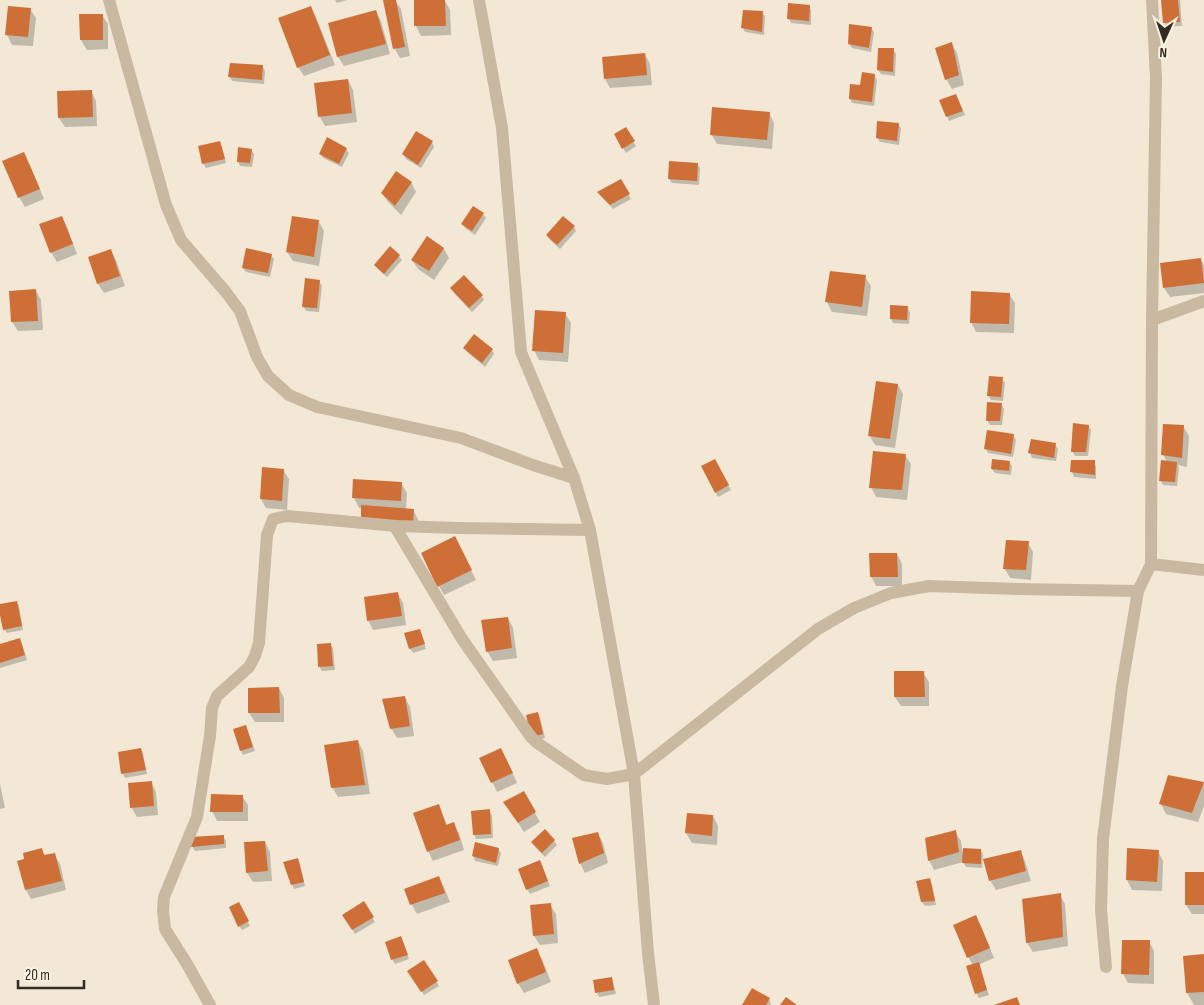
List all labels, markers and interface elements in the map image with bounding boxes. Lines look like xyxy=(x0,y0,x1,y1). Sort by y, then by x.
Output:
north arrow xyxy=(1139,15,1189,65)
text: N xyxy=(1159,44,1168,61)
scale bar xyxy=(18,958,84,990)
text: 20 m xyxy=(25,966,50,985)

